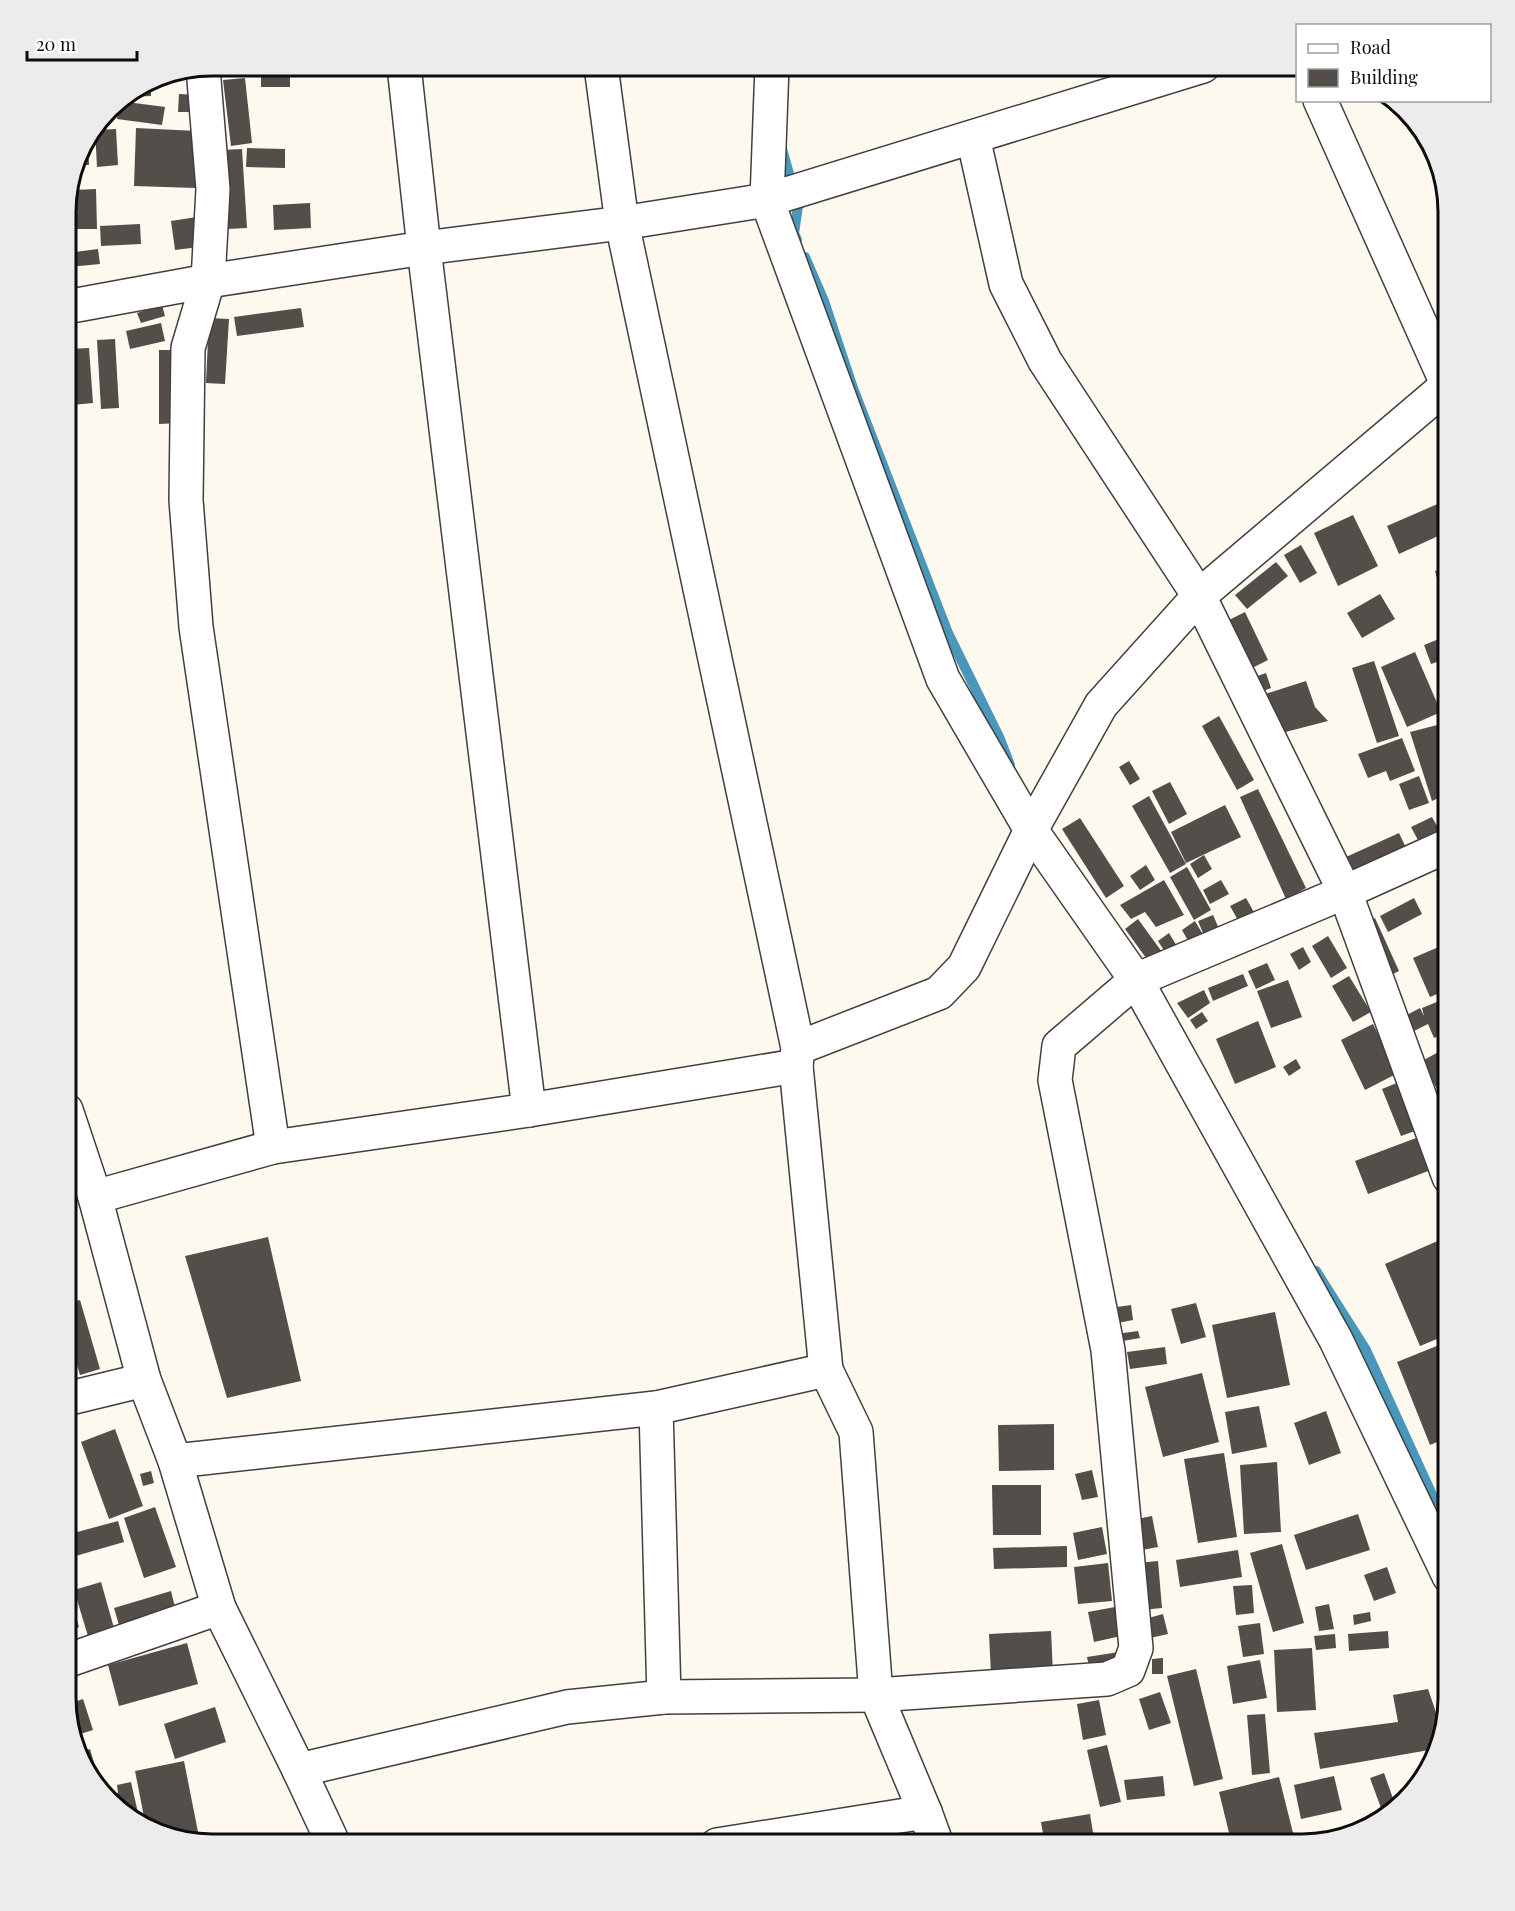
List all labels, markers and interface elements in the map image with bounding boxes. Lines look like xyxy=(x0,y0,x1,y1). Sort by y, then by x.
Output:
scale bar xyxy=(27,24,136,62)
legend xyxy=(1296,24,1491,102)
text: 20 m xyxy=(36,32,76,56)
text: Road xyxy=(1350,35,1391,59)
text: Building xyxy=(1350,65,1418,89)

